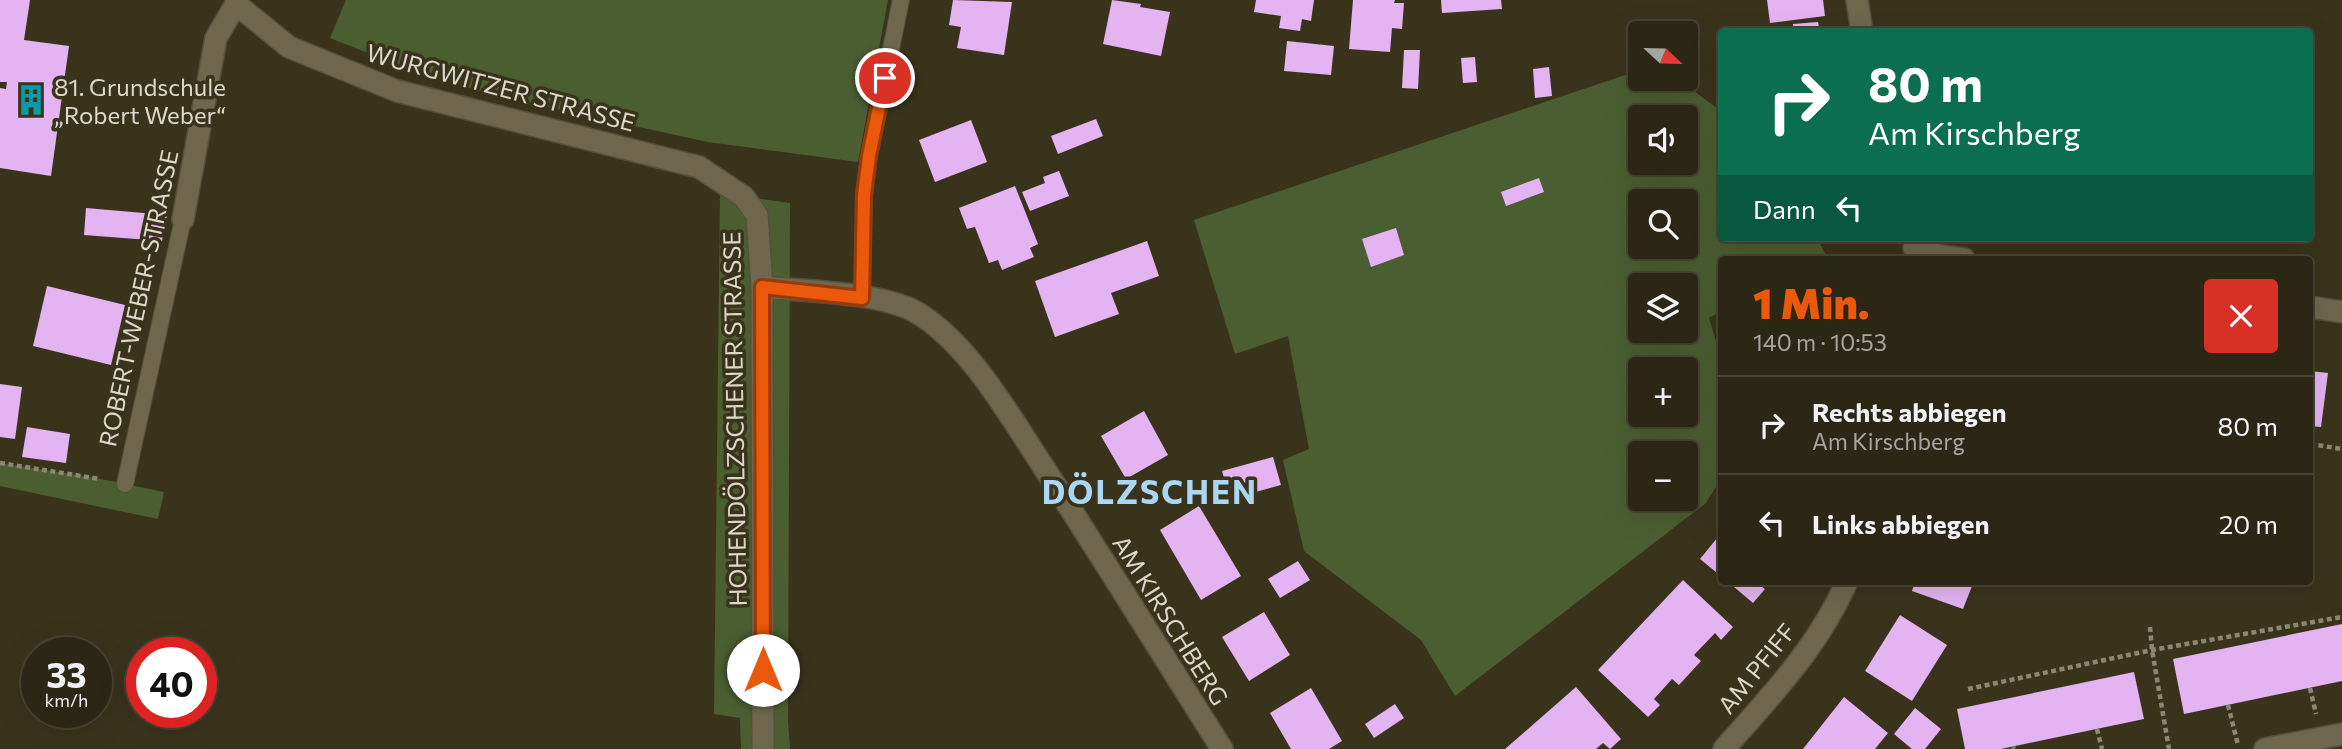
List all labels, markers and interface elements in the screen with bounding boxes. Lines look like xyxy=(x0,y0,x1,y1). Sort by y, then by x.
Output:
north arrow xyxy=(1628,21,1698,91)
map controls xyxy=(1628,21,1698,511)
street label: WURGWITZER STRASSE xyxy=(363,37,639,137)
pin xyxy=(855,48,915,108)
text: 80 m xyxy=(1868,52,1983,112)
icon: right xyxy=(1753,56,1844,147)
icon: arrive xyxy=(866,59,904,97)
place label: 81. Grundschule „Robert Weber“ xyxy=(54,72,226,129)
building icon: 81. Grundschule „Robert Weber“ xyxy=(14,83,48,117)
button: sound xyxy=(1628,105,1698,175)
text: Am Kirschberg xyxy=(1868,112,2081,152)
street label: ROBERT-WEBER-STRASSE xyxy=(92,147,184,449)
button: search xyxy=(1628,189,1698,259)
icon: left xyxy=(1830,189,1868,227)
text: Dann xyxy=(1753,193,1816,224)
street label: HOHENDÖLZSCHENER STRASSE xyxy=(716,231,752,607)
button: layers xyxy=(1628,273,1698,343)
text: 1 Min. xyxy=(1753,276,1870,328)
button: close xyxy=(2204,279,2278,353)
text: 140 m · 10:53 xyxy=(1753,328,1887,356)
button: + xyxy=(1628,357,1698,427)
text: Rechts abbiegen xyxy=(1812,396,2007,427)
icon: right xyxy=(1753,406,1791,444)
text: 80 m xyxy=(2218,410,2278,441)
text: Am Kirschberg xyxy=(1812,427,1965,455)
button: − xyxy=(1628,441,1698,511)
district label: DÖLZSCHEN xyxy=(1042,471,1258,511)
icon: left xyxy=(1753,504,1791,542)
text: Links abbiegen xyxy=(1812,508,1990,539)
text: 20 m xyxy=(2219,508,2278,539)
street label: AM KIRSCHBERG xyxy=(1107,530,1235,710)
street label: AM PFIFF xyxy=(1711,617,1801,719)
position arrow xyxy=(726,633,800,707)
speed limit sign: 40 xyxy=(126,637,217,728)
text: 33 xyxy=(46,652,87,695)
text: km/h xyxy=(45,689,88,711)

